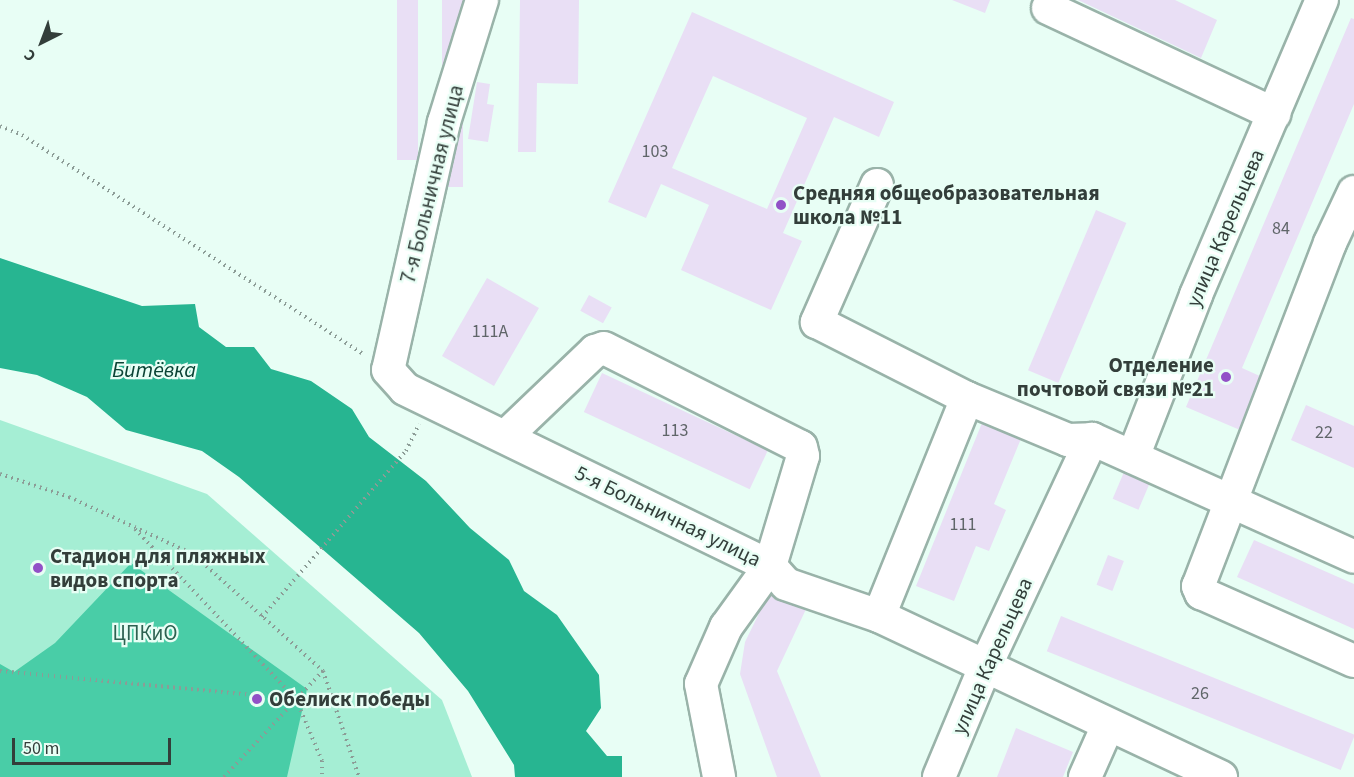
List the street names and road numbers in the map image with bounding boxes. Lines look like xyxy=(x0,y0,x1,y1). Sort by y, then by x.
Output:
street label: 7-я Больничная улица xyxy=(395,82,469,286)
street label: улица Карельцева xyxy=(1180,145,1270,311)
street label: 5-я Больничная улица xyxy=(571,460,765,572)
street label: улица Карельцева xyxy=(946,574,1038,738)

